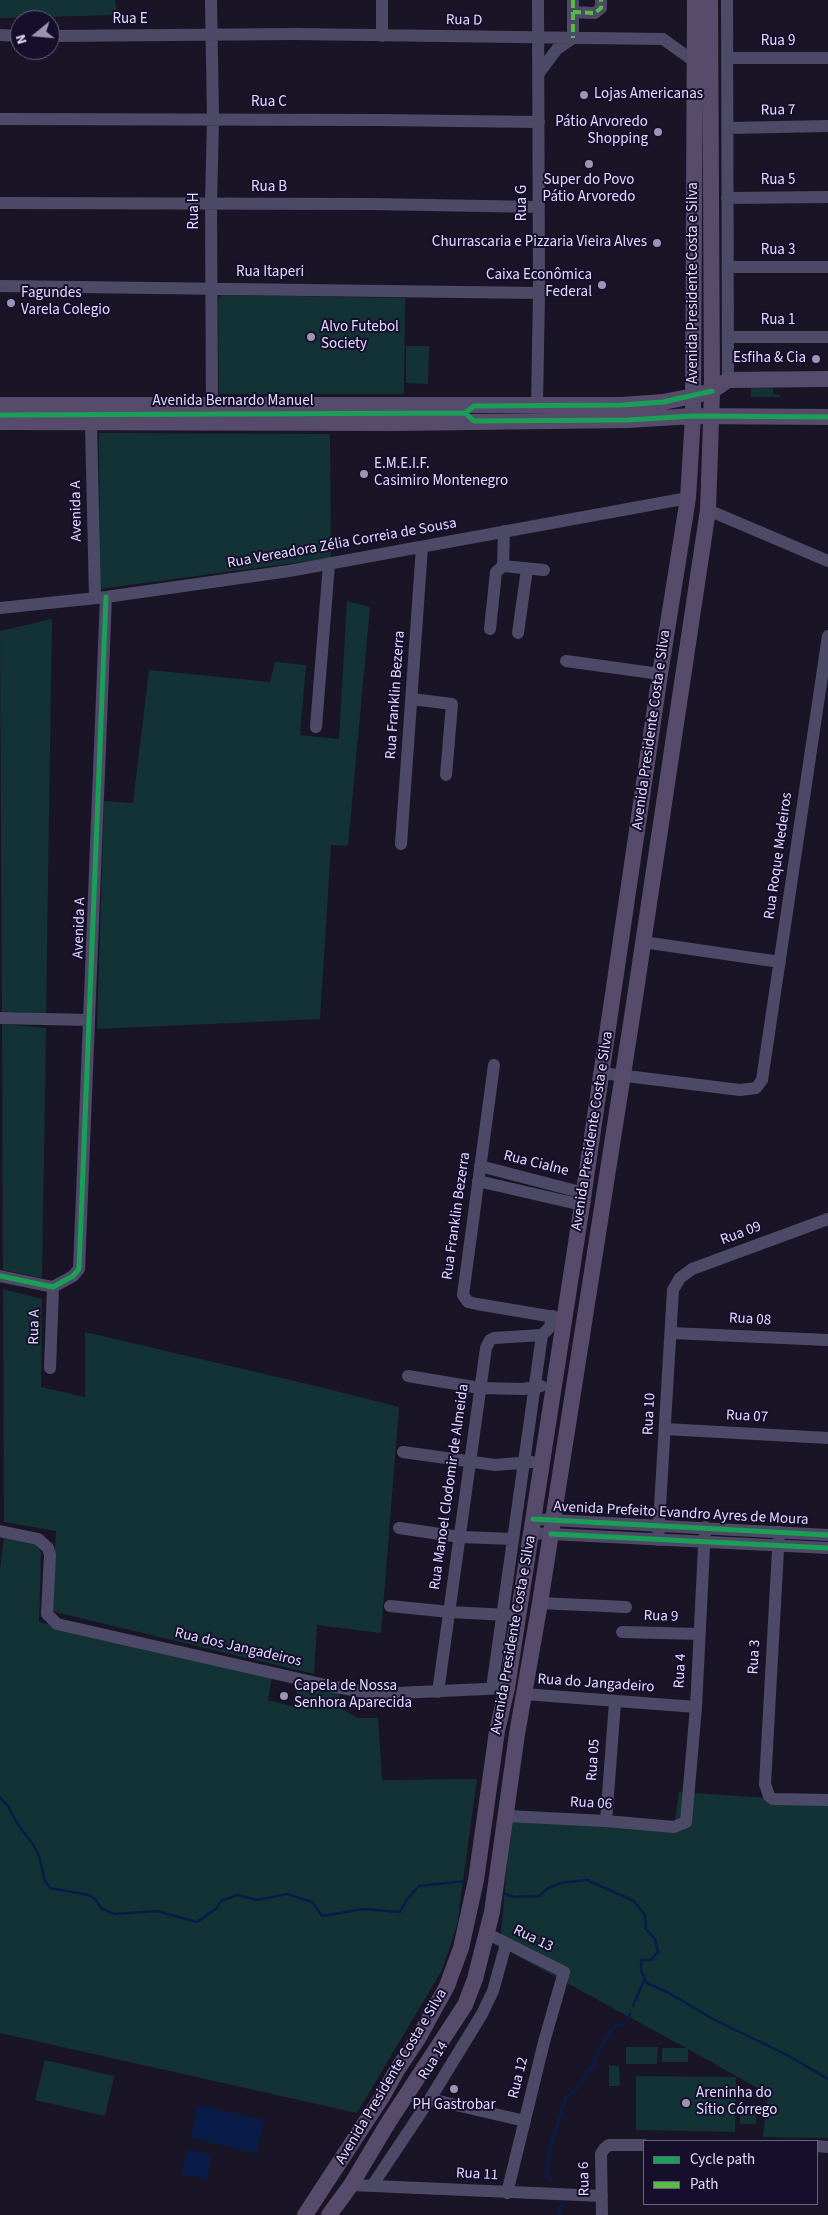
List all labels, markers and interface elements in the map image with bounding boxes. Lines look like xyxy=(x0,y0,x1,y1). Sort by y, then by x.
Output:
north arrow xyxy=(10,10,60,60)
street label: Rua E xyxy=(112,11,148,29)
street label: Rua D xyxy=(446,12,482,30)
text: N xyxy=(11,32,33,46)
street label: Rua 9 xyxy=(761,33,795,51)
place label: Lojas Americanas xyxy=(594,86,703,104)
marker: Lojas Americanas xyxy=(578,89,590,101)
street label: Rua C xyxy=(251,94,287,112)
street label: Rua 7 xyxy=(760,102,796,120)
place label: Pátio Arvoredo Shopping xyxy=(555,114,648,149)
marker: Pátio Arvoredo Shopping xyxy=(652,126,664,138)
marker: Super do Povo Pátio Arvoredo xyxy=(583,158,595,170)
place label: Super do Povo Pátio Arvoredo xyxy=(543,172,635,207)
street label: Rua 5 xyxy=(761,172,795,190)
street label: Rua B xyxy=(251,179,287,197)
street label: Avenida Presidente Costa e Silva xyxy=(685,182,703,384)
street label: Rua G xyxy=(514,185,532,221)
street label: Rua H xyxy=(186,192,204,230)
place label: Churrascaria e Pizzaria Vieira Alves xyxy=(432,234,647,252)
marker: Churrascaria e Pizzaria Vieira Alves xyxy=(651,237,663,249)
street label: Rua 3 xyxy=(761,242,795,260)
street label: Rua Itaperi xyxy=(236,264,304,282)
place label: Caixa Econômica Federal xyxy=(486,267,592,302)
marker: Caixa Econômica Federal xyxy=(596,279,608,291)
place label: Fagundes Varela Colegio xyxy=(21,285,110,320)
marker: Fagundes Varela Colegio xyxy=(5,297,17,309)
street label: Rua 1 xyxy=(761,312,795,330)
place label: Alvo Futebol Society xyxy=(321,319,399,354)
marker: Alvo Futebol Society xyxy=(305,331,317,343)
place label: Esfiha & Cia xyxy=(733,350,806,368)
marker: Esfiha & Cia xyxy=(810,353,822,365)
street label: Avenida Bernardo Manuel xyxy=(152,393,314,411)
place label: E.M.E.I.F. Casimiro Montenegro xyxy=(374,456,508,491)
marker: E.M.E.I.F. Casimiro Montenegro xyxy=(358,468,370,480)
street label: Avenida A xyxy=(67,480,87,542)
street label: Rua Vereadora Zélia Correia de Sousa xyxy=(226,515,458,573)
street label: Avenida Presidente Costa e Silva xyxy=(629,629,675,831)
street label: Rua Franklin Bezerra xyxy=(383,630,409,760)
street label: Rua Roque Medeiros xyxy=(761,791,797,921)
street label: Avenida A xyxy=(70,897,90,959)
street label: Avenida Presidente Costa e Silva xyxy=(568,1030,618,1232)
street label: Rua Cialne xyxy=(502,1147,570,1181)
street label: Rua Franklin Bezerra xyxy=(439,1151,475,1281)
street label: Rua 09 xyxy=(718,1218,764,1250)
street label: Rua A xyxy=(26,1309,44,1345)
street label: Rua 08 xyxy=(728,1310,772,1330)
street label: Rua Manoel Clodomir de Almeida xyxy=(427,1383,473,1591)
street label: Rua 10 xyxy=(640,1392,660,1436)
street label: Rua 07 xyxy=(725,1407,769,1427)
street label: Avenida Prefeito Evandro Ayres de Moura xyxy=(553,1498,809,1530)
street label: Avenida Presidente Costa e Silva xyxy=(488,1534,540,1736)
street label: Rua 9 xyxy=(643,1607,679,1627)
street label: Rua dos Jangadeiros xyxy=(173,1625,303,1671)
street label: Rua 3 xyxy=(745,1639,765,1675)
street label: Rua 4 xyxy=(671,1653,691,1689)
street label: Rua do Jangadeiro xyxy=(537,1671,655,1697)
place label: Capela de Nossa Senhora Aparecida xyxy=(294,1678,412,1713)
marker: Capela de Nossa Senhora Aparecida xyxy=(278,1690,290,1702)
street label: Rua 05 xyxy=(584,1738,604,1782)
street label: Rua 06 xyxy=(569,1794,613,1814)
street label: Rua 13 xyxy=(510,1922,556,1956)
street label: Avenida Presidente Costa e Silva xyxy=(332,1986,452,2168)
street label: Rua 14 xyxy=(415,2038,453,2084)
street label: Rua 12 xyxy=(505,2055,533,2101)
marker: PH Gastrobar xyxy=(448,2083,460,2095)
place label: Areninha do Sítio Córrego xyxy=(696,2085,777,2120)
place label: PH Gastrobar xyxy=(412,2097,496,2115)
marker: Areninha do Sítio Córrego xyxy=(680,2097,692,2109)
legend xyxy=(643,2140,818,2205)
text: Cycle path xyxy=(690,2149,755,2170)
street label: Rua 6 xyxy=(576,2161,594,2197)
street label: Rua 11 xyxy=(455,2165,499,2185)
text: Path xyxy=(690,2174,718,2195)

